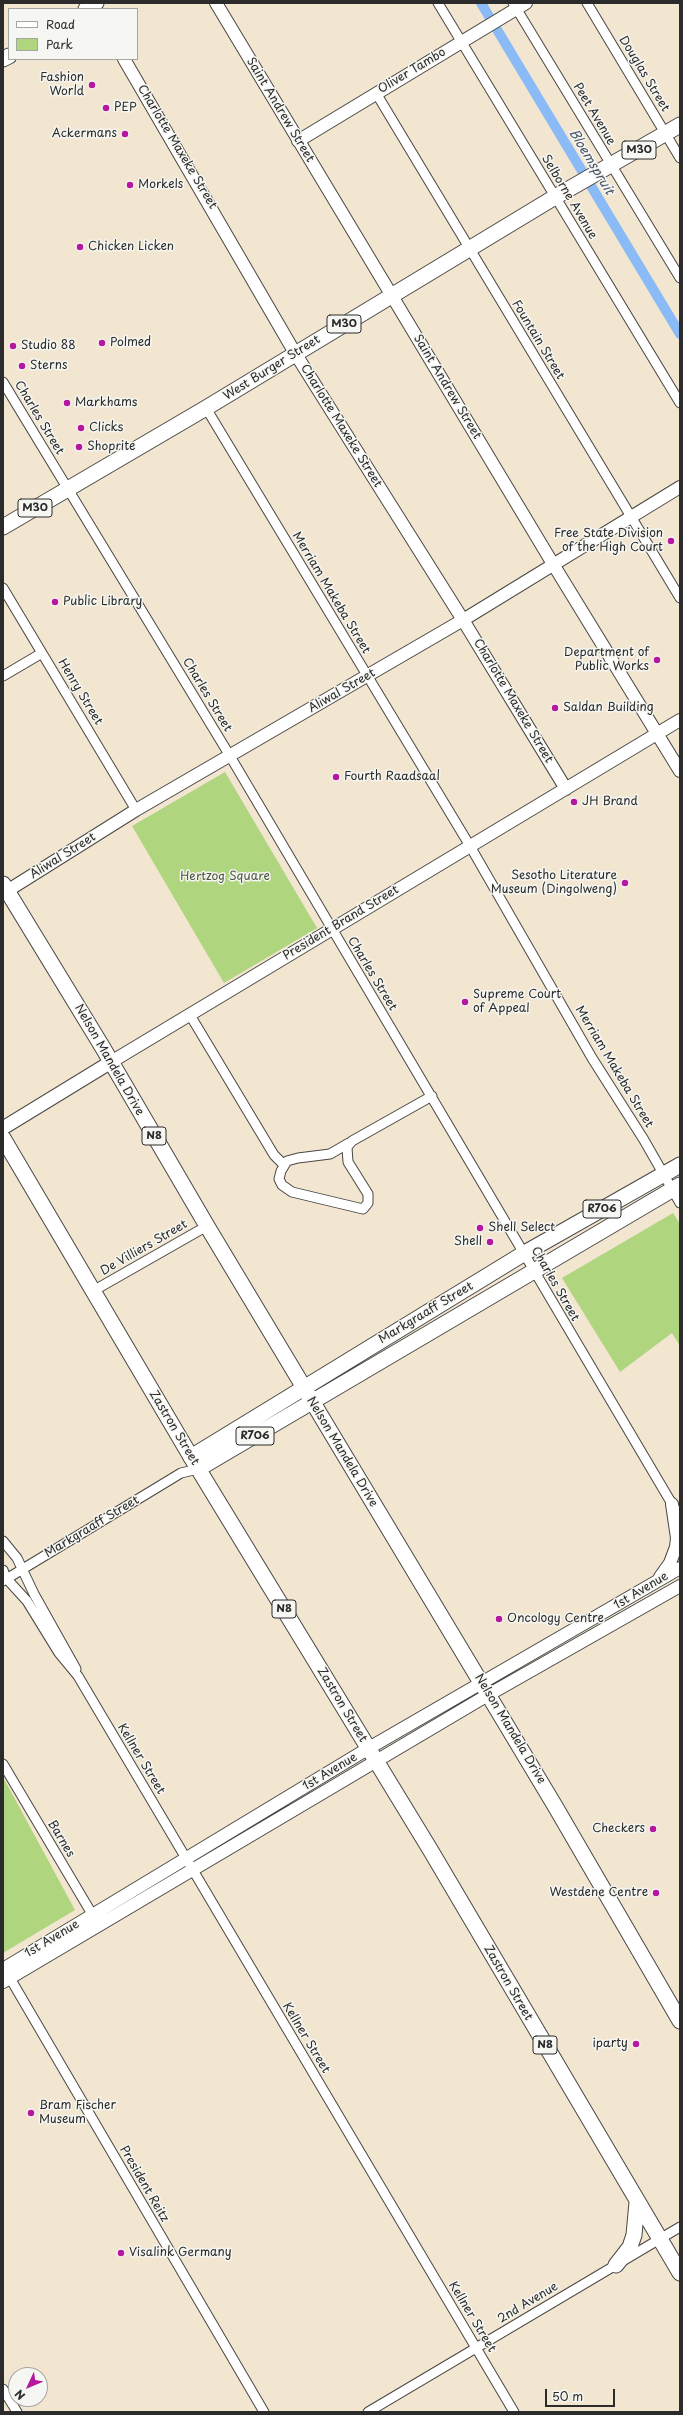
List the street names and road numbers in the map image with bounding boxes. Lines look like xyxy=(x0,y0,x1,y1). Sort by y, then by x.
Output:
street label: Douglas Street xyxy=(616,34,672,114)
street label: Oliver Tambo xyxy=(376,45,448,97)
street label: Saint Andrew Street xyxy=(243,55,317,165)
street label: Peet Avenue xyxy=(570,80,618,148)
street label: Charlotte Maxeke Street xyxy=(134,82,220,212)
road number: M30 xyxy=(622,141,656,159)
street label: Selborne Avenue xyxy=(538,152,600,242)
street label: Fountain Street xyxy=(509,298,567,382)
road number: M30 xyxy=(327,315,361,333)
street label: West Burger Street xyxy=(221,332,323,404)
street label: Saint Andrew Street xyxy=(410,332,484,442)
street label: Charlotte Maxeke Street xyxy=(297,362,385,490)
street label: Charles Street xyxy=(11,378,67,458)
road number: M30 xyxy=(18,499,52,517)
street label: Merriam Makeba Street xyxy=(289,529,373,657)
street label: Charlotte Maxeke Street xyxy=(470,636,556,766)
street label: Charles Street xyxy=(179,655,235,735)
street label: Henry Street xyxy=(55,656,105,728)
street label: Aliwal Street xyxy=(306,666,378,716)
street label: Aliwal Street xyxy=(27,830,99,882)
street label: President Brand Street xyxy=(281,883,401,963)
street label: Charles Street xyxy=(344,934,400,1014)
street label: Nelson Mandela Drive xyxy=(71,1002,147,1118)
street label: Merriam Makeba Street xyxy=(572,1003,656,1131)
road number: N8 xyxy=(142,1127,166,1145)
road number: R706 xyxy=(583,1200,621,1218)
street label: De Villiers Street xyxy=(98,1217,190,1279)
street label: Charles Street xyxy=(528,1244,582,1324)
street label: Markgraaff Street xyxy=(376,1279,476,1347)
street label: Zastron Street xyxy=(146,1388,202,1468)
street label: Nelson Mandela Drive xyxy=(303,1394,381,1510)
road number: R706 xyxy=(236,1427,274,1445)
street label: Markgraaff Street xyxy=(42,1493,142,1561)
street label: 1st Avenue xyxy=(611,1569,671,1613)
road number: N8 xyxy=(272,1600,296,1618)
street label: Zastron Street xyxy=(314,1665,370,1745)
street label: Nelson Mandela Drive xyxy=(471,1671,549,1787)
street label: Kellner Street xyxy=(114,1721,168,1797)
street label: 1st Avenue xyxy=(300,1750,360,1794)
street label: Barnes xyxy=(44,1818,78,1860)
street label: 1st Avenue xyxy=(22,1917,82,1961)
street label: Zastron Street xyxy=(481,1943,535,2023)
street label: Kellner Street xyxy=(279,2000,333,2076)
road number: N8 xyxy=(533,2036,557,2054)
street label: President Reitz xyxy=(116,2143,172,2225)
street label: Kellner Street xyxy=(445,2279,499,2355)
street label: 2nd Avenue xyxy=(495,2279,561,2327)

